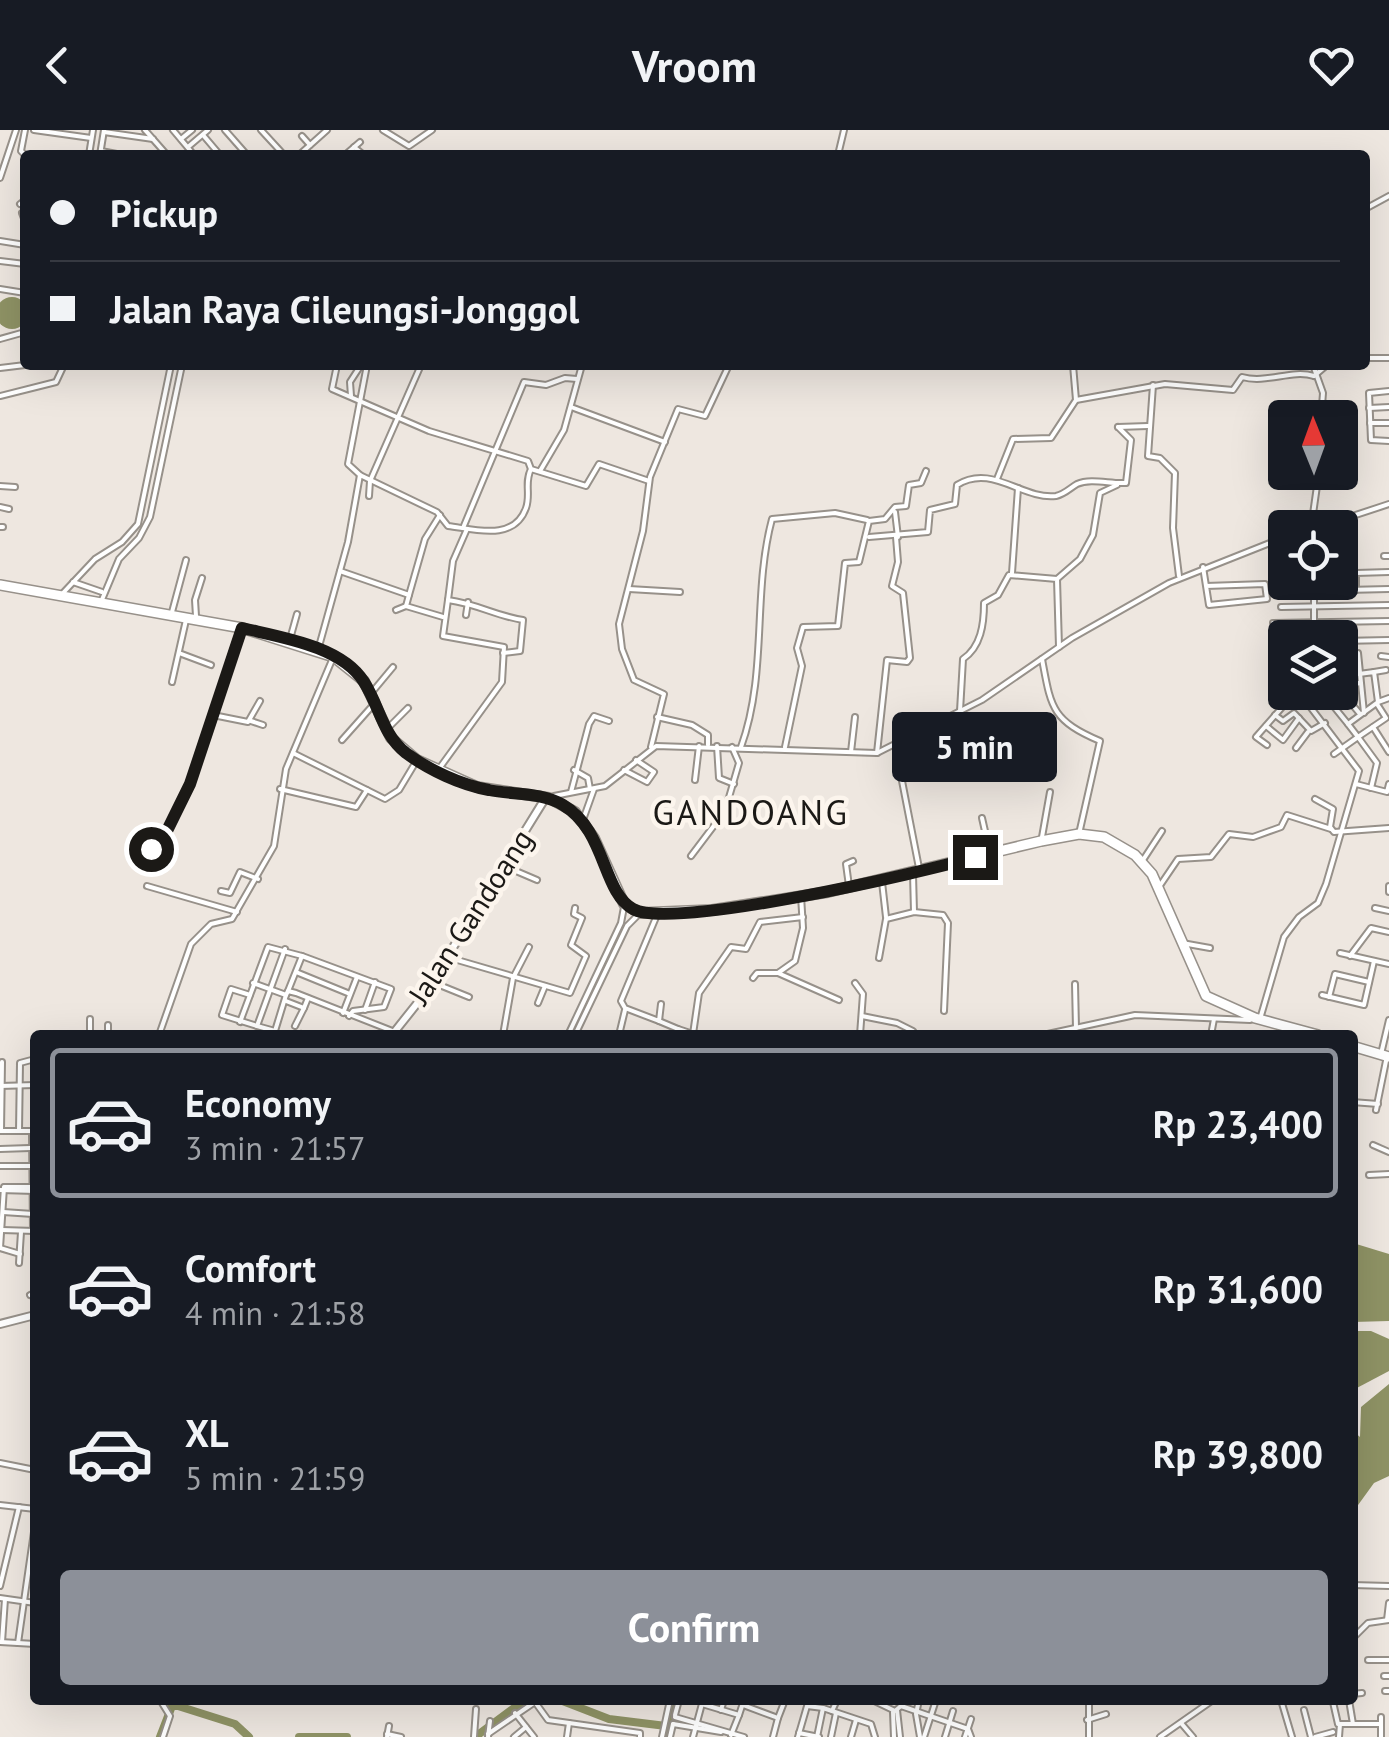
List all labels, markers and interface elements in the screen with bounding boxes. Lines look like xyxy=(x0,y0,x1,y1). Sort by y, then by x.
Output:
text: Vroom xyxy=(632,36,757,94)
icon: back xyxy=(30,38,85,93)
icon: heart xyxy=(1304,38,1359,93)
text: Pickup xyxy=(110,188,218,237)
text: Jalan Raya Cileungsi-Jonggol xyxy=(110,284,579,333)
north arrow xyxy=(1268,400,1358,490)
map controls xyxy=(1268,400,1358,710)
button: locate xyxy=(1268,510,1358,600)
button: layers xyxy=(1268,620,1358,710)
callout: 5 min xyxy=(892,712,1058,782)
text: 5 min xyxy=(935,726,1014,768)
district label: GANDOANG xyxy=(653,789,849,835)
street label: Jalan Gandoang xyxy=(398,821,541,1013)
route start xyxy=(129,827,174,872)
route end xyxy=(953,835,998,880)
icon: car xyxy=(65,1078,155,1168)
text: Economy xyxy=(185,1078,331,1127)
text: Rp 23,400 xyxy=(1153,1099,1323,1148)
text: 3 min · 21:57 xyxy=(185,1127,365,1169)
icon: car xyxy=(65,1243,155,1333)
text: Comfort xyxy=(185,1243,316,1292)
text: Rp 31,600 xyxy=(1153,1264,1323,1313)
text: 4 min · 21:58 xyxy=(185,1292,365,1334)
icon: car xyxy=(65,1408,155,1498)
text: XL xyxy=(185,1408,229,1457)
text: Rp 39,800 xyxy=(1153,1429,1323,1478)
text: 5 min · 21:59 xyxy=(185,1457,365,1499)
button: Confirm xyxy=(60,1570,1328,1685)

